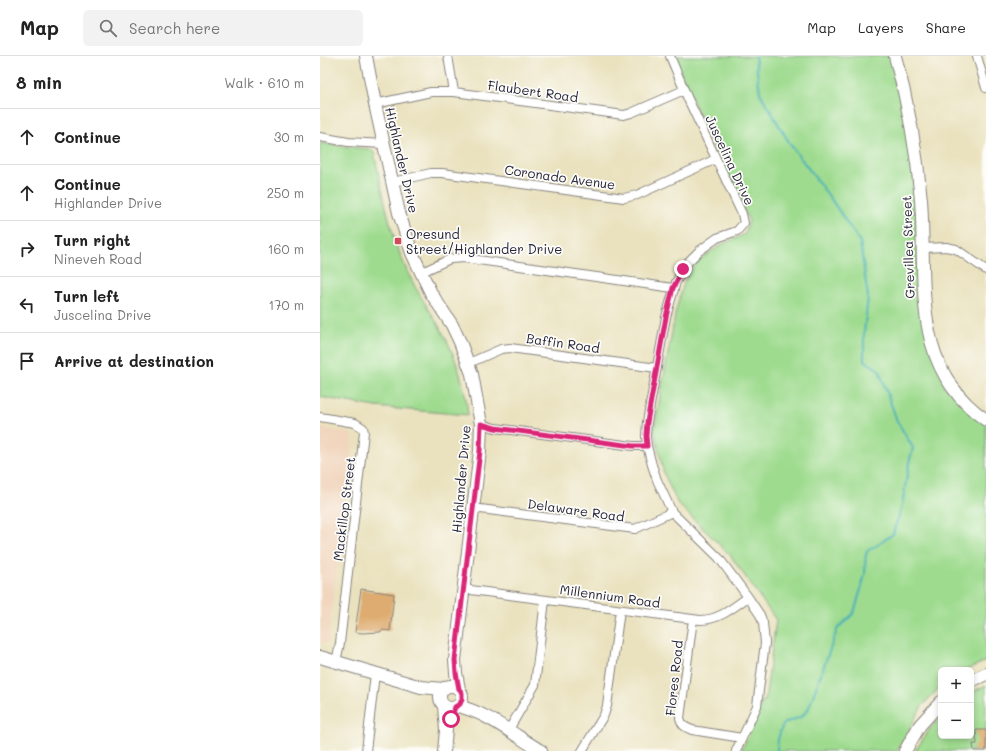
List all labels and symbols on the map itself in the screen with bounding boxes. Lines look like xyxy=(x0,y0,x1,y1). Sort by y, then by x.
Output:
street label: Flaubert Road xyxy=(487,76,579,105)
street label: Highlander Drive xyxy=(382,105,423,214)
street label: Juscelina Drive xyxy=(702,112,759,207)
street label: Coronado Avenue xyxy=(504,160,617,193)
street label: Grevillea Street xyxy=(897,195,918,299)
place label: Oresund Street/Highlander Drive xyxy=(406,225,562,257)
marker: Oresund Street/Highlander Drive xyxy=(393,236,403,246)
route end xyxy=(674,260,692,278)
street label: Baffin Road xyxy=(525,329,601,356)
street label: Highlander Drive xyxy=(447,424,474,534)
street label: Mackillop Street xyxy=(329,456,358,562)
street label: Delaware Road xyxy=(527,494,626,525)
street label: Millennium Road xyxy=(559,580,661,611)
street label: Flores Road xyxy=(661,639,686,716)
route start xyxy=(442,710,460,728)

